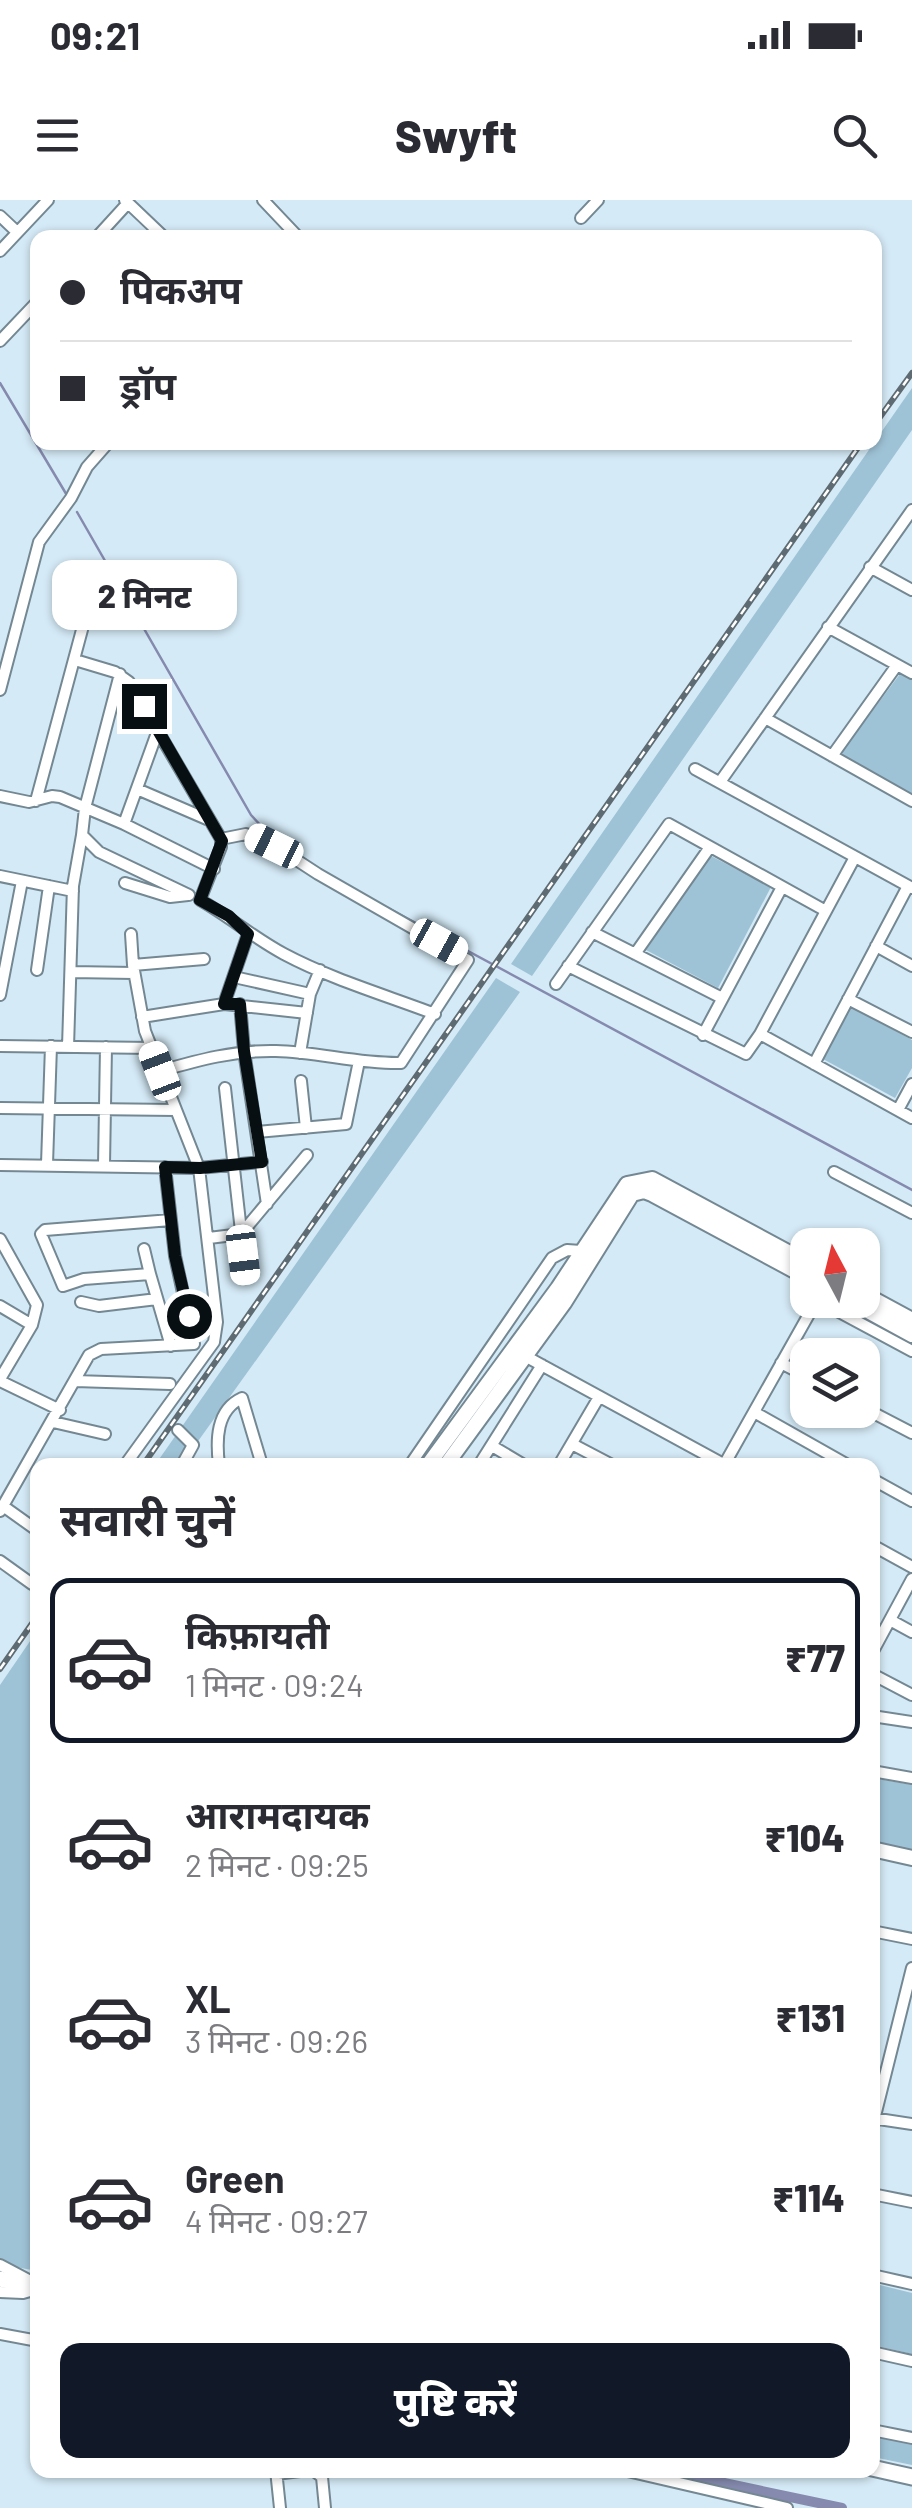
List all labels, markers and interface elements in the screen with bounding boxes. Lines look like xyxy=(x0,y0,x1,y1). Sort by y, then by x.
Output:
text: 09:21 xyxy=(50,12,140,58)
icon: menu xyxy=(30,108,85,163)
text: Swyft xyxy=(395,108,517,162)
icon: search xyxy=(827,108,882,163)
text: पिकअप xyxy=(120,266,242,312)
text: ड्रॉप xyxy=(120,362,176,408)
callout: 2 मिनट xyxy=(52,561,236,631)
text: 2 मिनट xyxy=(98,576,191,614)
route end xyxy=(122,684,167,729)
car xyxy=(240,819,308,873)
car xyxy=(405,914,473,970)
car xyxy=(135,1038,185,1104)
car xyxy=(224,1223,262,1287)
north arrow xyxy=(790,1228,880,1318)
map controls xyxy=(790,1228,880,1428)
route start xyxy=(167,1294,212,1339)
button: layers xyxy=(790,1338,880,1428)
text: सवारी चुनें xyxy=(60,1491,235,1545)
text: किफ़ायती xyxy=(185,1611,329,1657)
icon: car xyxy=(65,1616,155,1706)
text: ₹77 xyxy=(785,1634,845,1680)
text: 1 मिनट · 09:24 xyxy=(185,1665,364,1703)
text: आरामदायक xyxy=(185,1791,369,1837)
icon: car xyxy=(65,1796,155,1886)
text: ₹104 xyxy=(764,1814,845,1860)
text: 2 मिनट · 09:25 xyxy=(185,1845,369,1883)
text: XL xyxy=(185,1975,231,2021)
icon: car xyxy=(65,1976,155,2066)
text: ₹131 xyxy=(775,1994,845,2040)
text: 3 मिनट · 09:26 xyxy=(185,2021,368,2059)
text: Green xyxy=(185,2155,285,2201)
icon: car xyxy=(65,2156,155,2246)
text: ₹114 xyxy=(772,2174,845,2220)
text: 4 मिनट · 09:27 xyxy=(185,2201,368,2239)
button: पुष्टि करें xyxy=(60,2343,850,2458)

